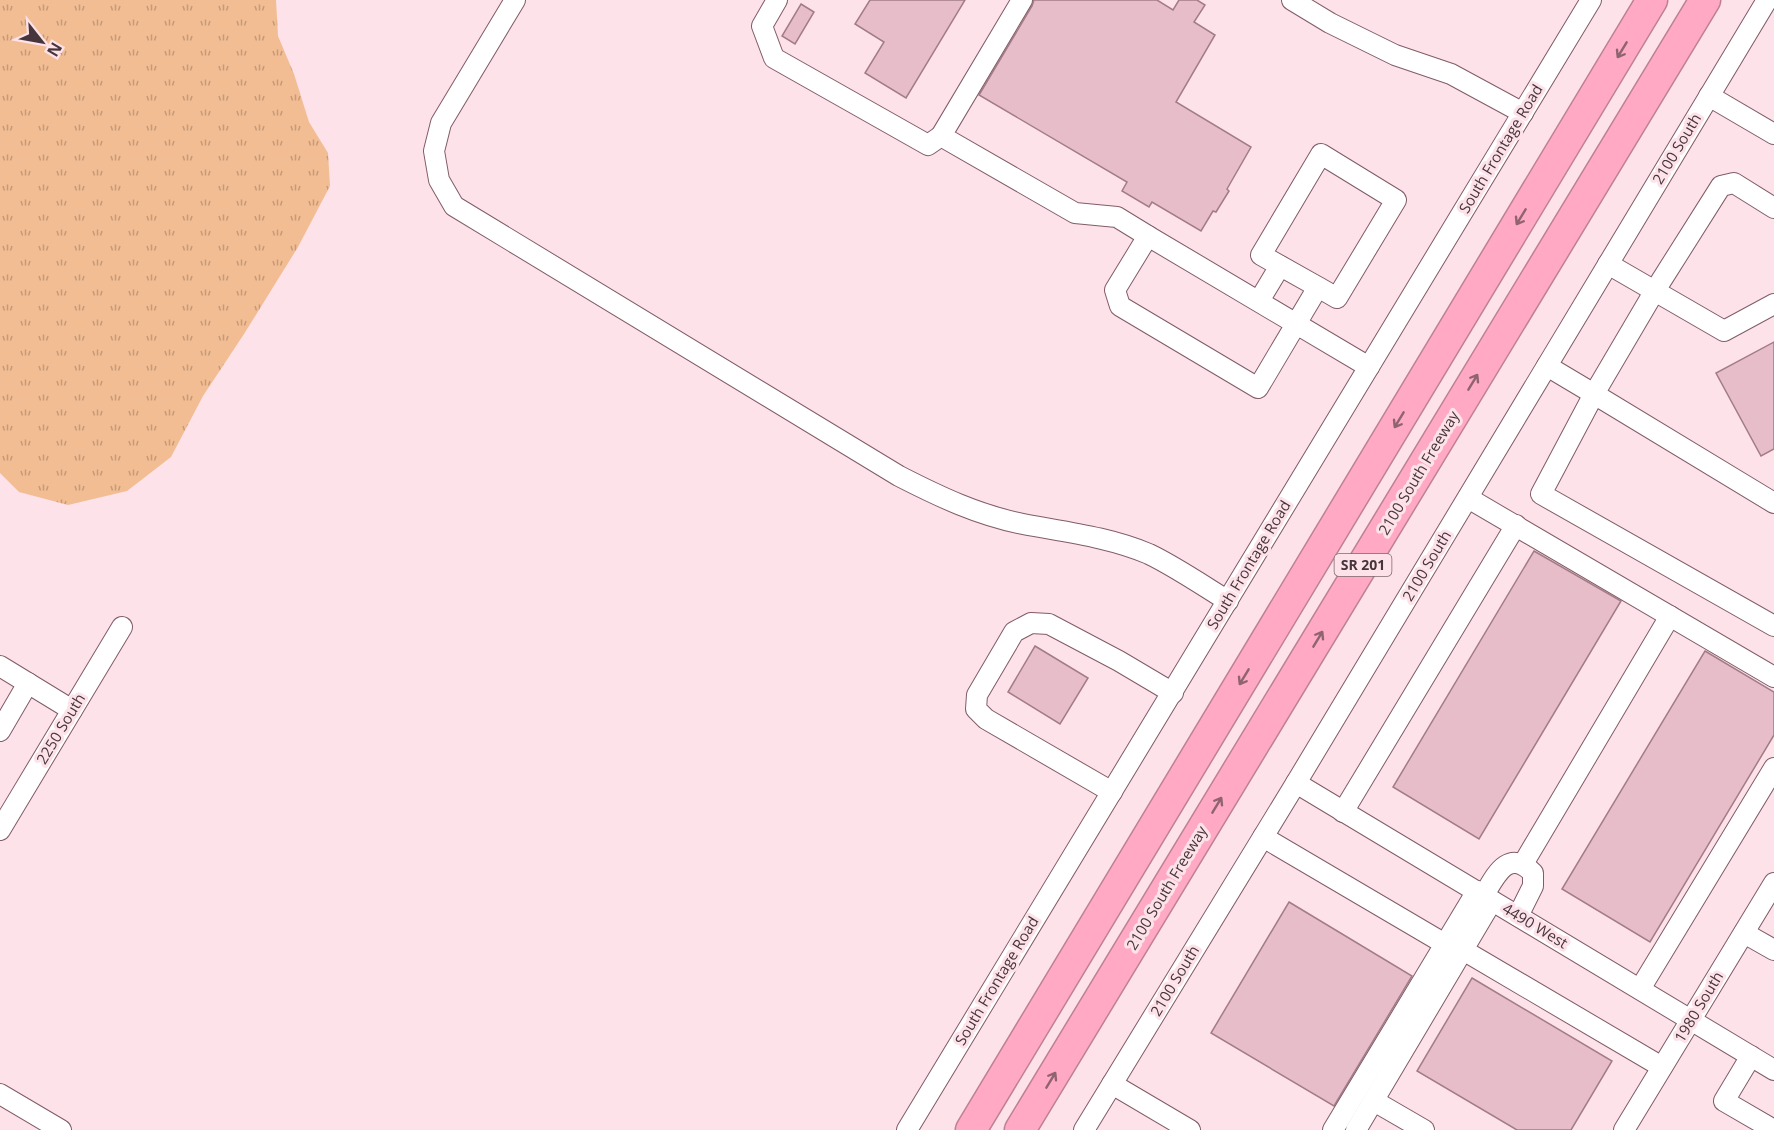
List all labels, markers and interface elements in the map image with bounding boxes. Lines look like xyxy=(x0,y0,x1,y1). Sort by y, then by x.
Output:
north arrow xyxy=(12,12,72,72)
text: N xyxy=(42,38,68,61)
one-way arrow xyxy=(1615,41,1627,58)
street label: South Frontage Road xyxy=(1454,80,1547,217)
street label: 2100 South xyxy=(1647,109,1705,188)
one-way arrow xyxy=(1515,208,1527,225)
one-way arrow xyxy=(1468,374,1480,391)
street label: 2100 South Freeway xyxy=(1373,406,1463,538)
one-way arrow xyxy=(1393,411,1405,428)
street label: South Frontage Road xyxy=(1202,496,1295,633)
street label: 2100 South xyxy=(1397,526,1455,605)
road number: SR 201 xyxy=(1334,554,1392,576)
one-way arrow xyxy=(1312,631,1324,648)
one-way arrow xyxy=(1238,668,1250,685)
street label: 2250 South xyxy=(31,689,89,768)
one-way arrow xyxy=(1211,797,1223,814)
street label: 2100 South Freeway xyxy=(1121,821,1211,953)
street label: 4490 West xyxy=(1499,898,1572,953)
street label: South Frontage Road xyxy=(950,912,1043,1049)
street label: 2100 South xyxy=(1145,941,1203,1020)
street label: 1980 South xyxy=(1669,967,1727,1046)
one-way arrow xyxy=(1045,1072,1057,1089)

